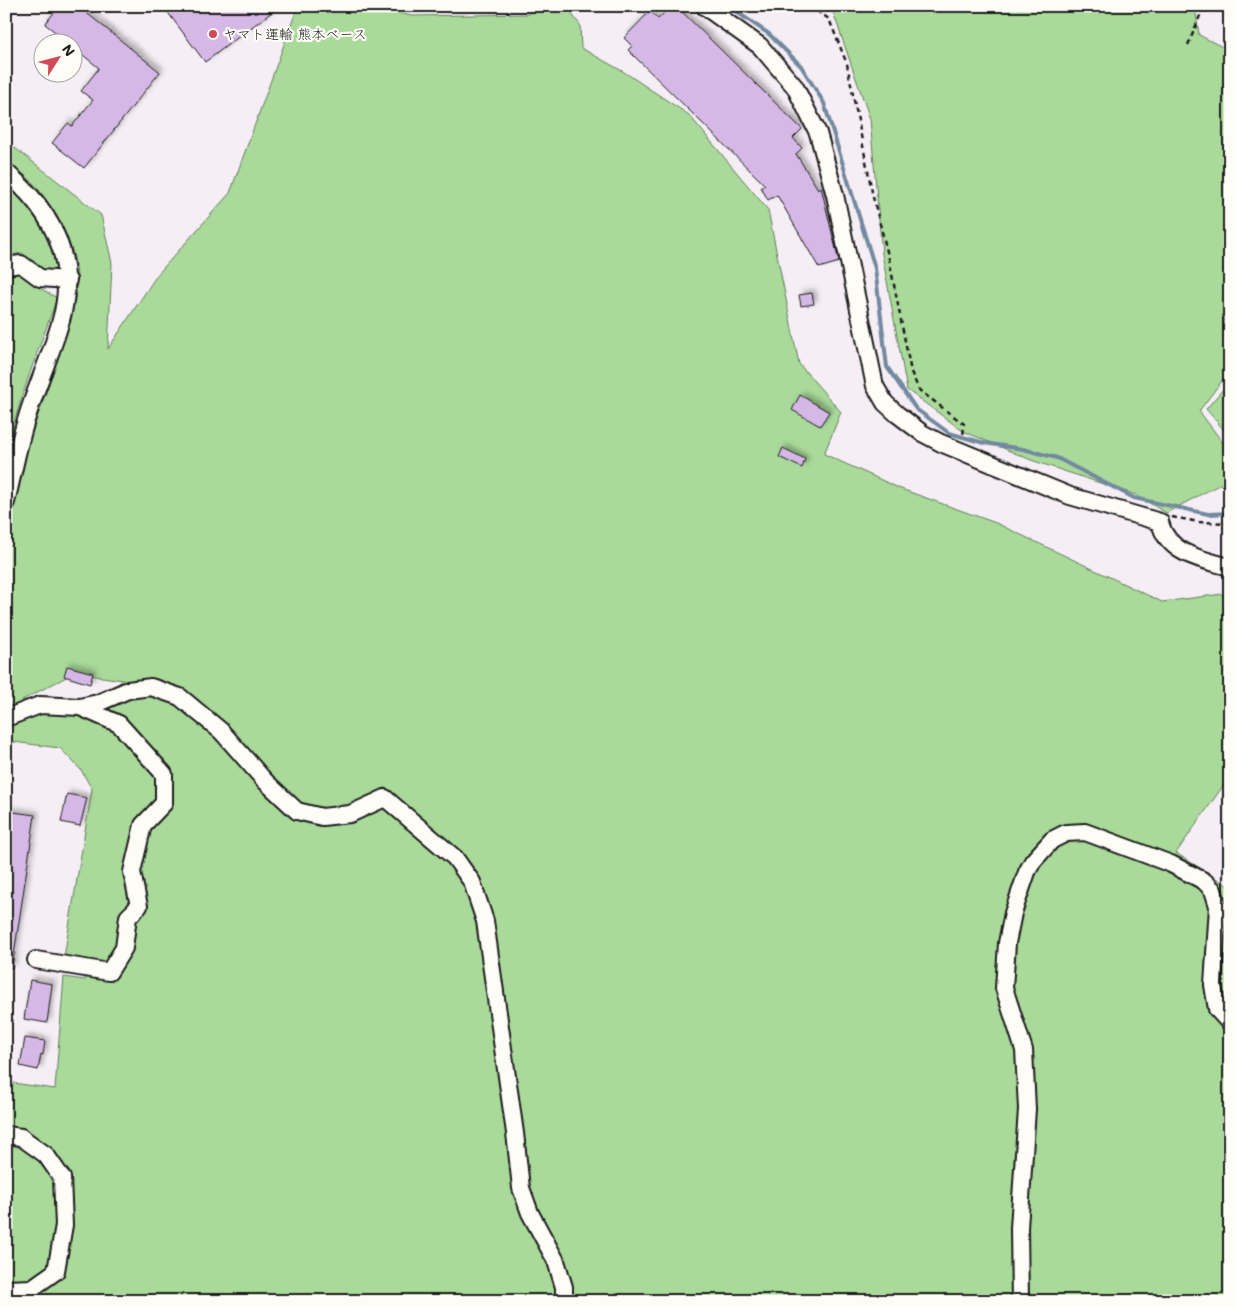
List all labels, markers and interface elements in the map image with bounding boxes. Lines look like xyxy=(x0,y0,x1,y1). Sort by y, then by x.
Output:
place label: ヤマト運輸 熊本ベース xyxy=(223,24,367,43)
marker: ヤマト運輸 熊本ベース xyxy=(207,28,219,40)
north arrow xyxy=(32,32,82,82)
text: N xyxy=(58,40,80,60)

